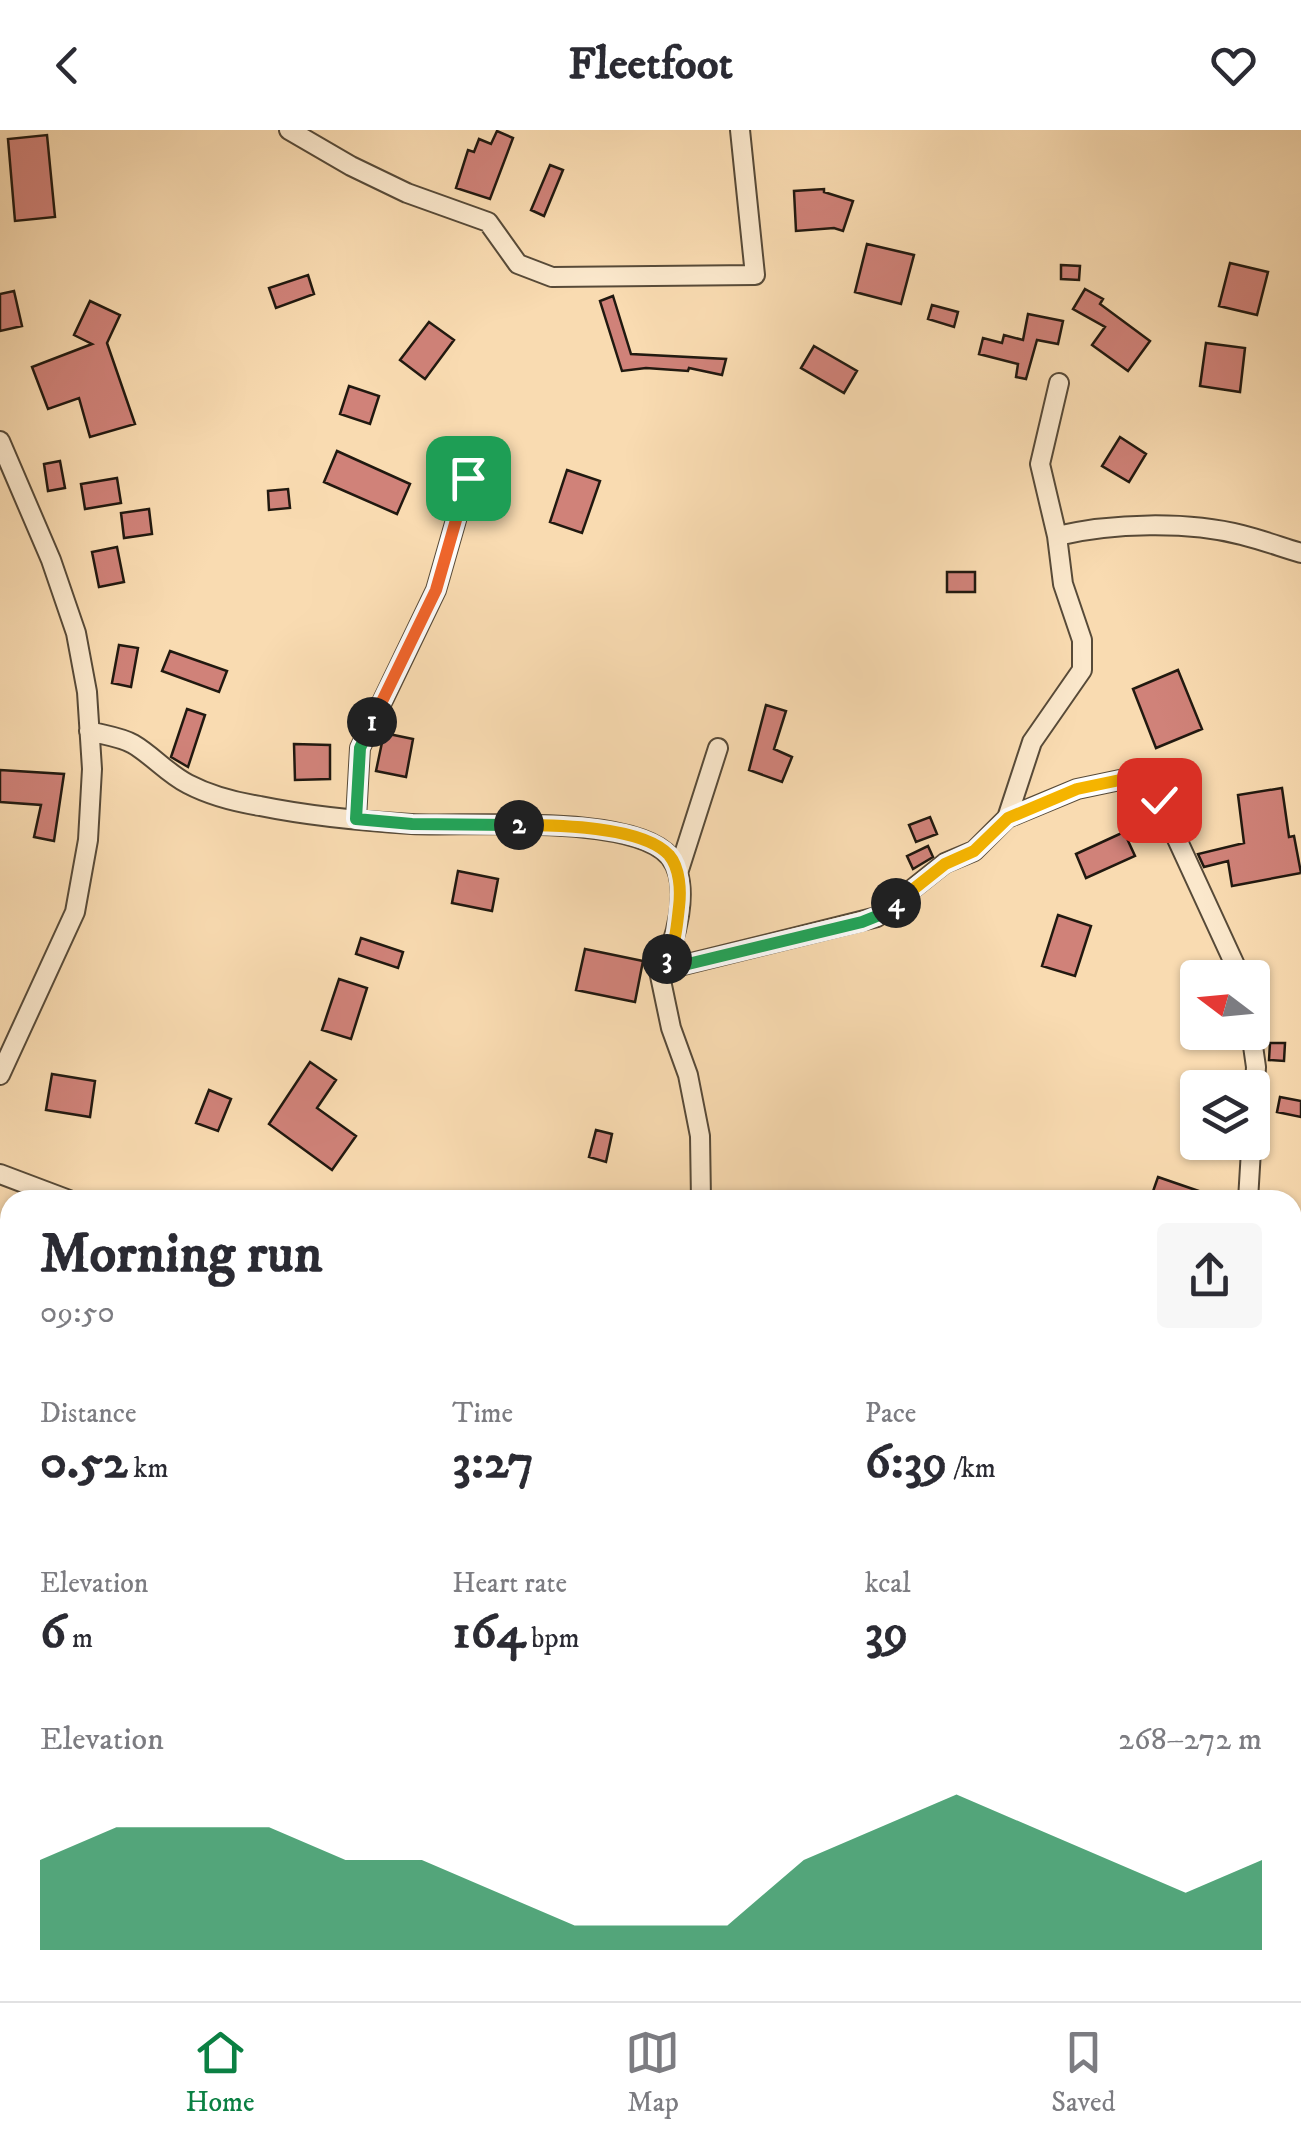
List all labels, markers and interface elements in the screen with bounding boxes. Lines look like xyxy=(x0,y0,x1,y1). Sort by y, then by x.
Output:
text: Fleetfoot xyxy=(568,37,733,93)
icon: back xyxy=(40,38,95,93)
icon: heart xyxy=(1206,38,1261,93)
pin xyxy=(426,436,511,521)
icon: arrive xyxy=(441,451,496,506)
pin: 1 xyxy=(347,697,397,747)
text: 1 xyxy=(367,704,377,739)
pin xyxy=(1117,758,1202,843)
icon: check xyxy=(1132,773,1187,828)
pin: 2 xyxy=(494,800,544,850)
text: 2 xyxy=(512,807,526,842)
pin: 4 xyxy=(871,878,921,928)
text: 4 xyxy=(888,885,904,920)
pin: 3 xyxy=(642,934,692,984)
text: 3 xyxy=(662,941,672,976)
north arrow xyxy=(1180,960,1270,1050)
map controls xyxy=(1180,960,1270,1160)
button: layers xyxy=(1180,1070,1270,1160)
text: Morning run xyxy=(40,1221,322,1290)
button: share xyxy=(1157,1223,1262,1328)
text: 09:50 xyxy=(40,1293,115,1333)
text: Distance xyxy=(40,1396,136,1431)
text: Time xyxy=(452,1396,513,1431)
text: Pace xyxy=(865,1396,916,1431)
text: 0.52 xyxy=(40,1431,128,1494)
text: 3:27 xyxy=(452,1431,534,1494)
text: 6:39 xyxy=(865,1431,947,1494)
text: km xyxy=(128,1451,169,1486)
text: /km xyxy=(947,1451,996,1486)
text: Elevation xyxy=(40,1566,148,1601)
text: Heart rate xyxy=(452,1566,567,1601)
text: kcal xyxy=(865,1566,911,1601)
text: 6 xyxy=(40,1601,66,1664)
text: 164 xyxy=(452,1601,525,1664)
text: 39 xyxy=(865,1601,908,1664)
text: m xyxy=(66,1621,93,1656)
text: bpm xyxy=(525,1621,580,1656)
text: Elevation xyxy=(40,1720,164,1760)
text: 268–272 m xyxy=(1118,1720,1262,1760)
tab: Home xyxy=(185,2025,255,2120)
tab: Map xyxy=(625,2025,680,2120)
tab: Saved xyxy=(1051,2025,1116,2120)

